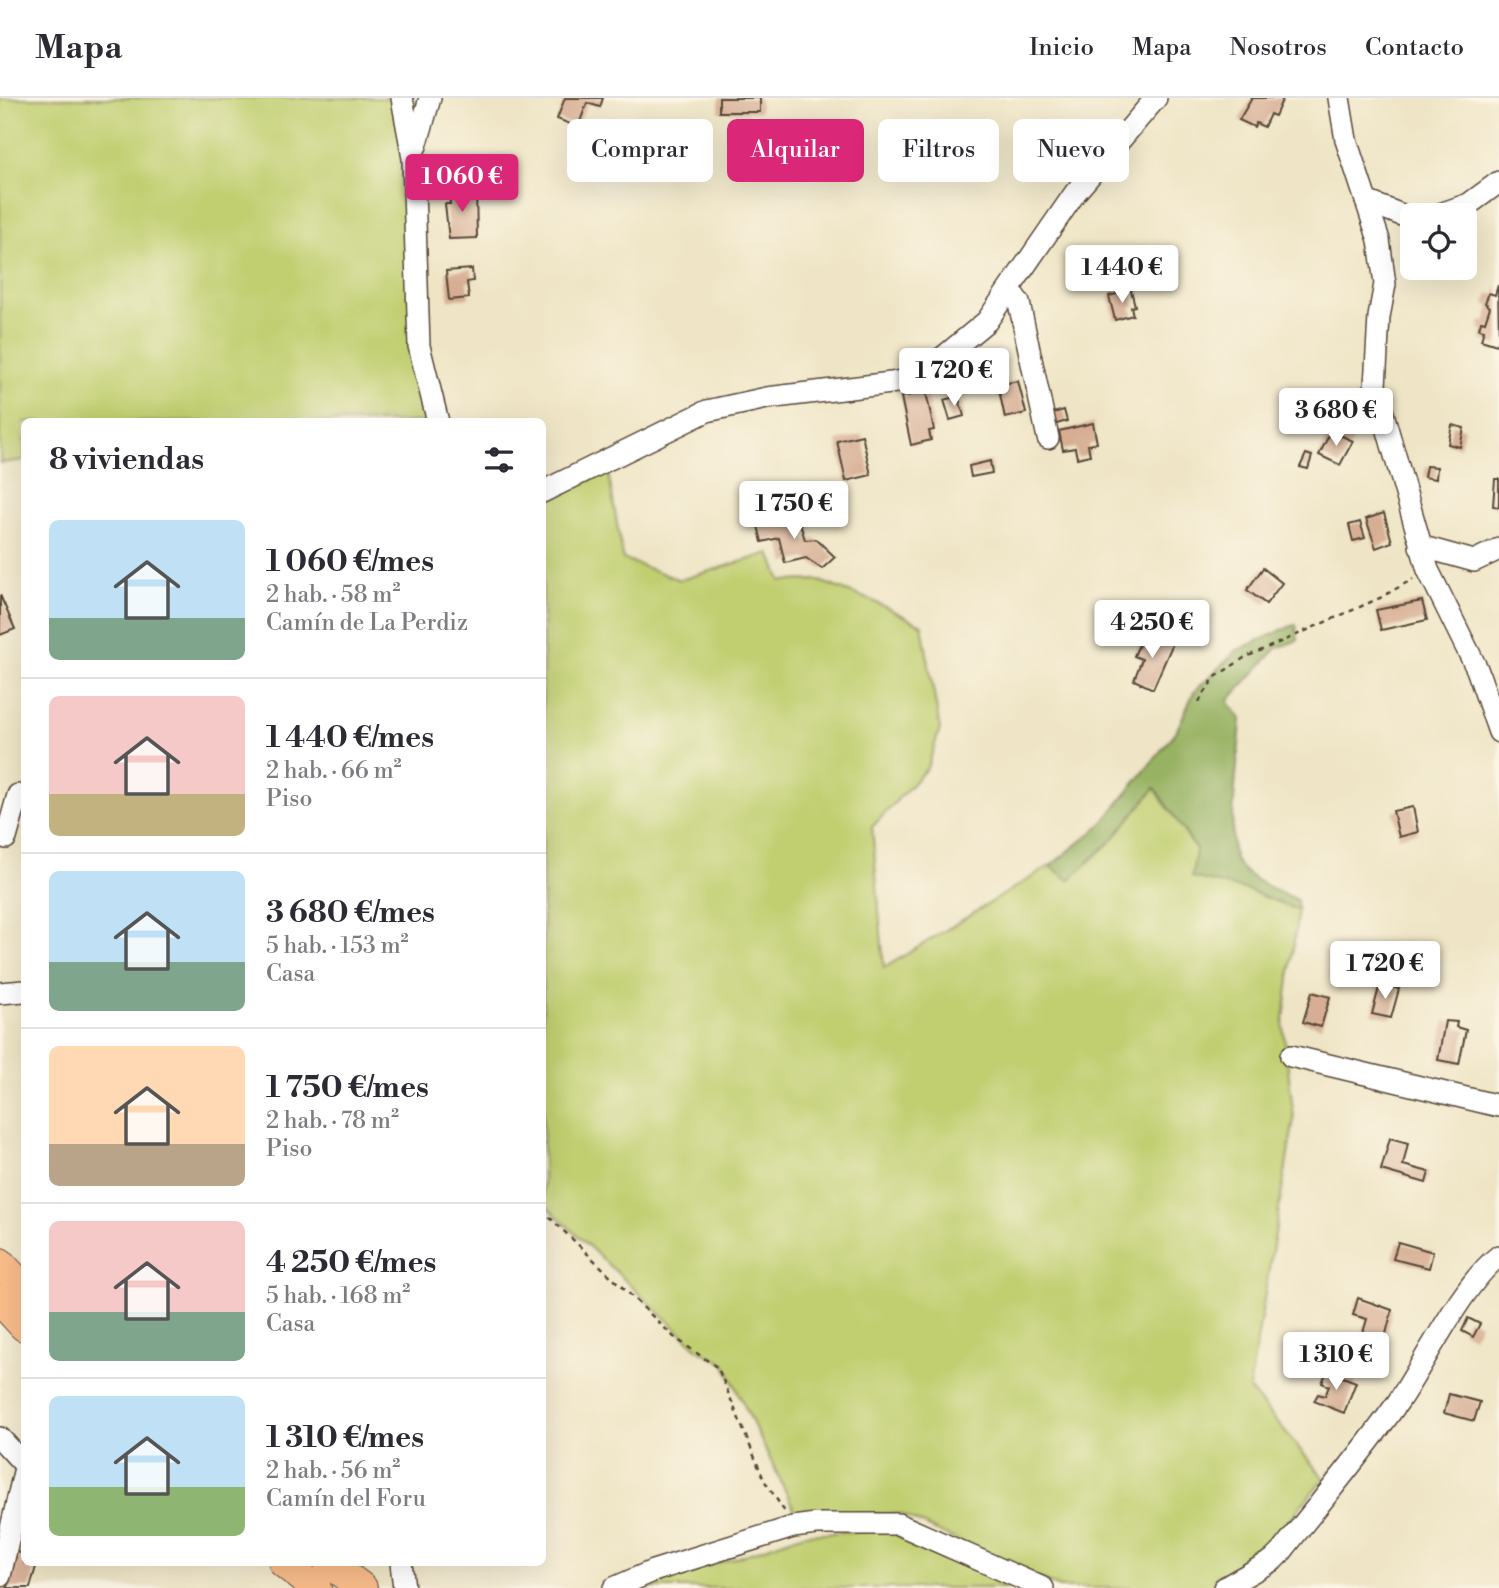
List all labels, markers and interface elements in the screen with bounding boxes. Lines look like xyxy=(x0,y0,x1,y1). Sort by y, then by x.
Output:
text: Mapa xyxy=(35,28,122,69)
text: Inicio xyxy=(1029,33,1094,63)
text: Mapa xyxy=(1132,33,1191,63)
text: Nosotros xyxy=(1229,33,1327,63)
text: Contacto xyxy=(1365,33,1464,63)
chip: Comprar xyxy=(567,119,713,182)
chip: Alquilar xyxy=(727,119,864,182)
chip: Filtros xyxy=(878,119,999,182)
chip: Nuevo xyxy=(1013,119,1129,182)
pin: 1 060 € xyxy=(397,155,527,214)
text: 1 060 € xyxy=(421,163,503,191)
map controls xyxy=(1400,203,1477,280)
button: locate xyxy=(1400,203,1477,280)
pin: 1 440 € xyxy=(1057,246,1187,305)
text: 1 440 € xyxy=(1081,254,1163,282)
pin: 1 720 € xyxy=(889,348,1019,408)
text: 1 720 € xyxy=(915,357,993,385)
pin: 3 680 € xyxy=(1271,388,1401,448)
text: 3 680 € xyxy=(1295,397,1377,425)
text: 8 viviendas xyxy=(49,441,204,479)
icon: filters xyxy=(480,441,518,479)
pin: 1 750 € xyxy=(729,482,859,541)
text: 1 750 € xyxy=(755,490,833,518)
text: 1 060 €/mes xyxy=(266,543,434,581)
icon: home xyxy=(105,548,189,632)
text: 2 hab. · 58 m² xyxy=(266,581,401,609)
pin: 4 250 € xyxy=(1087,601,1217,660)
text: Camín de La Perdiz xyxy=(266,609,468,637)
text: 4 250 € xyxy=(1110,609,1194,637)
text: 1 440 €/mes xyxy=(266,719,434,757)
icon: home xyxy=(105,724,189,808)
text: 2 hab. · 66 m² xyxy=(266,757,402,785)
text: Piso xyxy=(266,785,312,813)
text: 3 680 €/mes xyxy=(266,894,435,932)
icon: home xyxy=(105,899,189,983)
text: 5 hab. · 153 m² xyxy=(266,932,409,960)
pin: 1 720 € xyxy=(1320,942,1450,1001)
text: 1 720 € xyxy=(1346,950,1424,978)
text: Casa xyxy=(266,960,315,988)
text: 1 750 €/mes xyxy=(266,1069,429,1107)
icon: home xyxy=(105,1074,189,1158)
text: 2 hab. · 78 m² xyxy=(266,1107,399,1135)
text: Piso xyxy=(266,1135,312,1163)
text: 4 250 €/mes xyxy=(266,1244,436,1282)
icon: home xyxy=(105,1249,189,1333)
text: 5 hab. · 168 m² xyxy=(266,1282,410,1310)
text: Casa xyxy=(266,1310,315,1338)
pin: 1 310 € xyxy=(1271,1332,1401,1392)
text: 1 310 € xyxy=(1299,1341,1373,1369)
text: 1 310 €/mes xyxy=(266,1419,424,1457)
icon: home xyxy=(105,1424,189,1508)
text: 2 hab. · 56 m² xyxy=(266,1457,400,1485)
text: Camín del Foru xyxy=(266,1485,426,1513)

